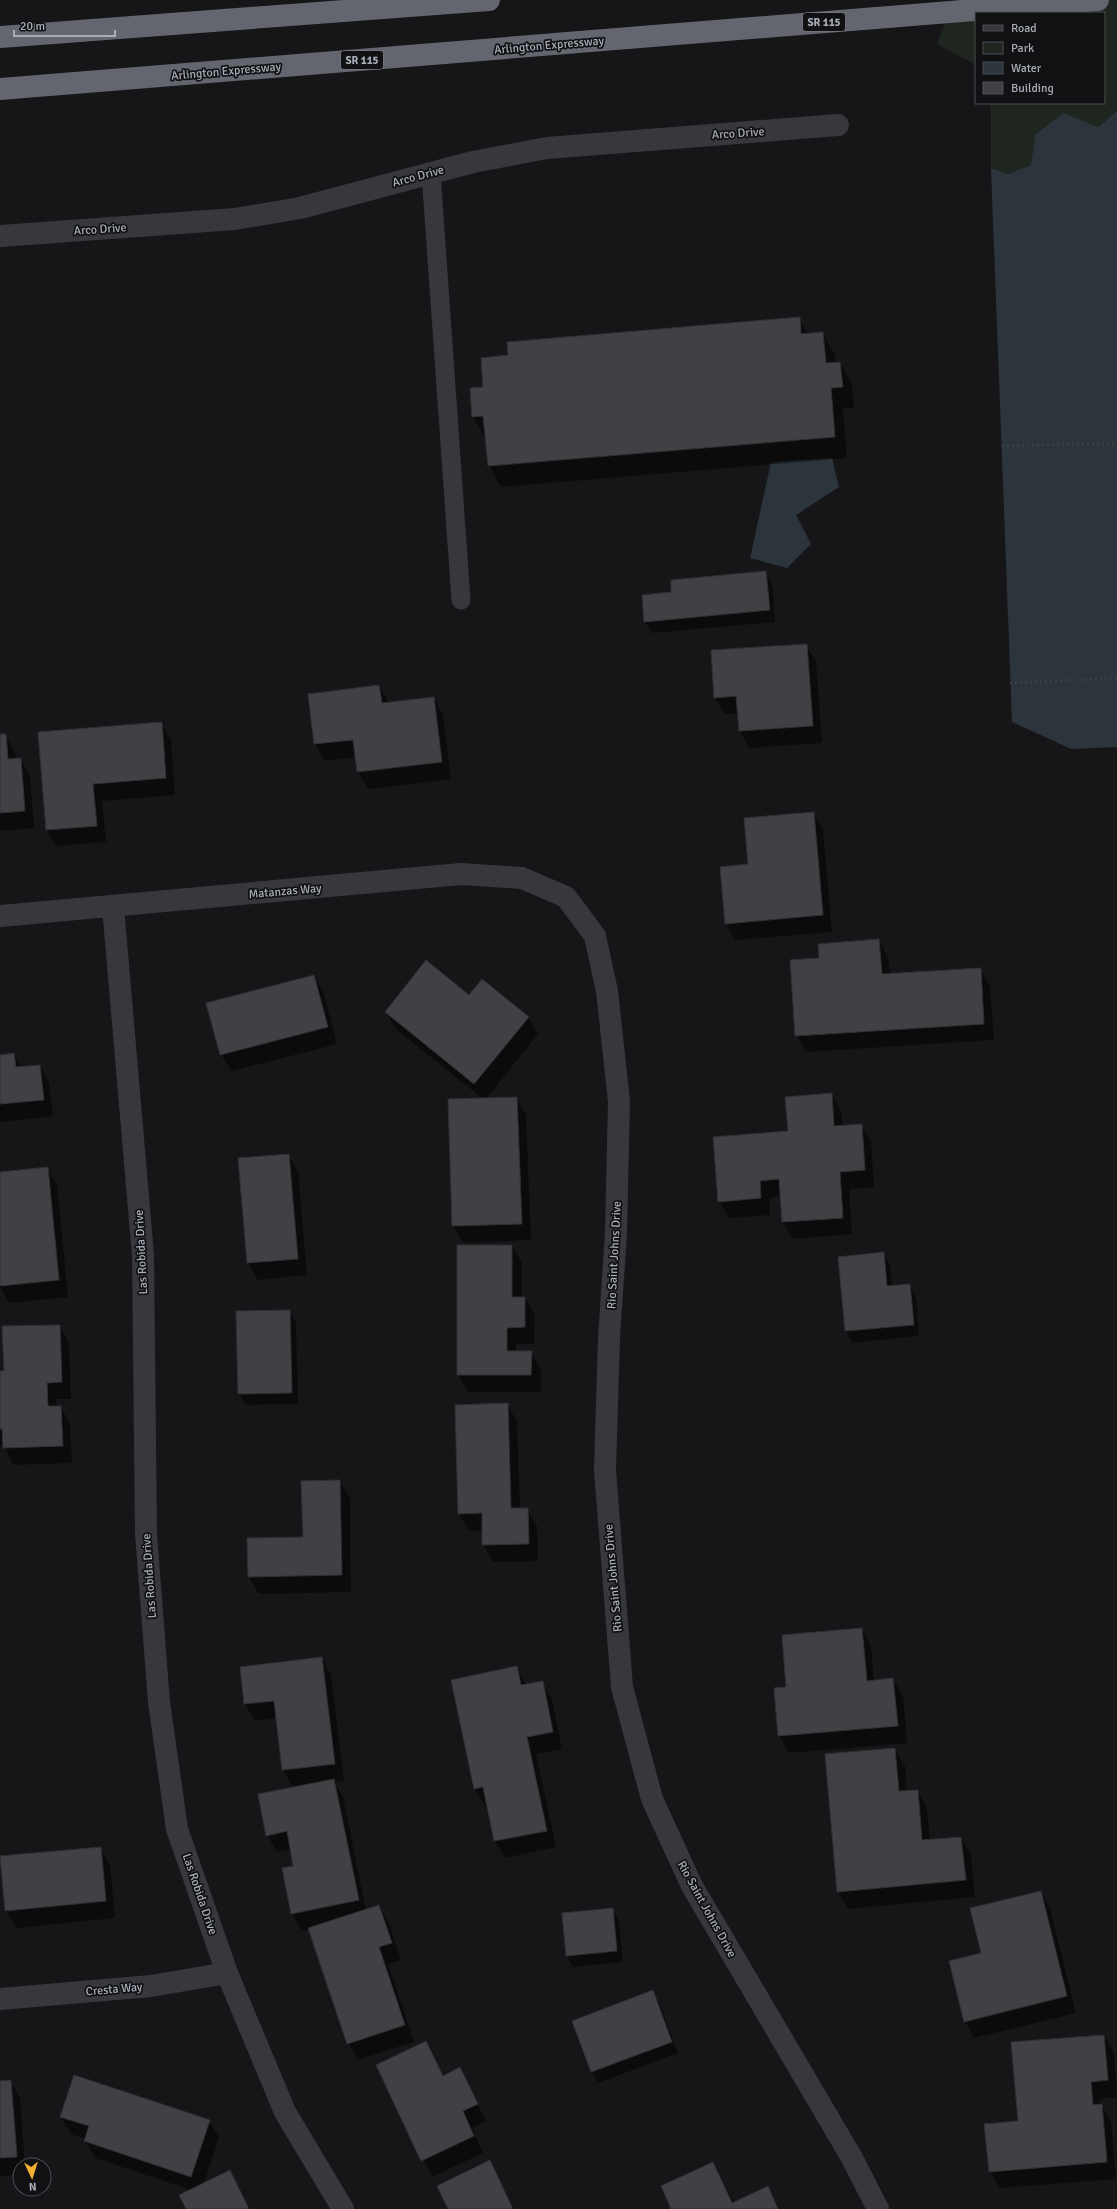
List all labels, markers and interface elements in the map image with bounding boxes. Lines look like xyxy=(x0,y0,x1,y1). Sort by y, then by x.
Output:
scale bar xyxy=(14,12,115,38)
legend xyxy=(975,12,1105,104)
road number: SR 115 xyxy=(803,13,845,31)
text: 20 m xyxy=(20,19,45,34)
text: Road xyxy=(1011,21,1037,36)
street label: Arlington Expressway xyxy=(493,33,605,58)
text: Park xyxy=(1011,41,1034,56)
road number: SR 115 xyxy=(341,51,383,69)
street label: Arlington Expressway xyxy=(170,59,282,84)
text: Water xyxy=(1011,61,1042,76)
text: Building xyxy=(1011,81,1054,96)
street label: Arco Drive xyxy=(711,124,765,143)
street label: Arco Drive xyxy=(391,162,446,191)
street label: Arco Drive xyxy=(73,220,127,239)
street label: Matanzas Way xyxy=(248,881,322,902)
street label: Rio Saint Johns Drive xyxy=(604,1201,625,1309)
street label: Las Robida Drive xyxy=(132,1209,151,1295)
street label: Rio Saint Johns Drive xyxy=(601,1523,626,1632)
street label: Las Robida Drive xyxy=(139,1533,160,1619)
street label: Las Robida Drive xyxy=(179,1852,220,1937)
street label: Rio Saint Johns Drive xyxy=(674,1858,739,1960)
street label: Cresta Way xyxy=(85,1980,143,1999)
north arrow xyxy=(12,2157,52,2197)
text: N xyxy=(28,2180,37,2193)

